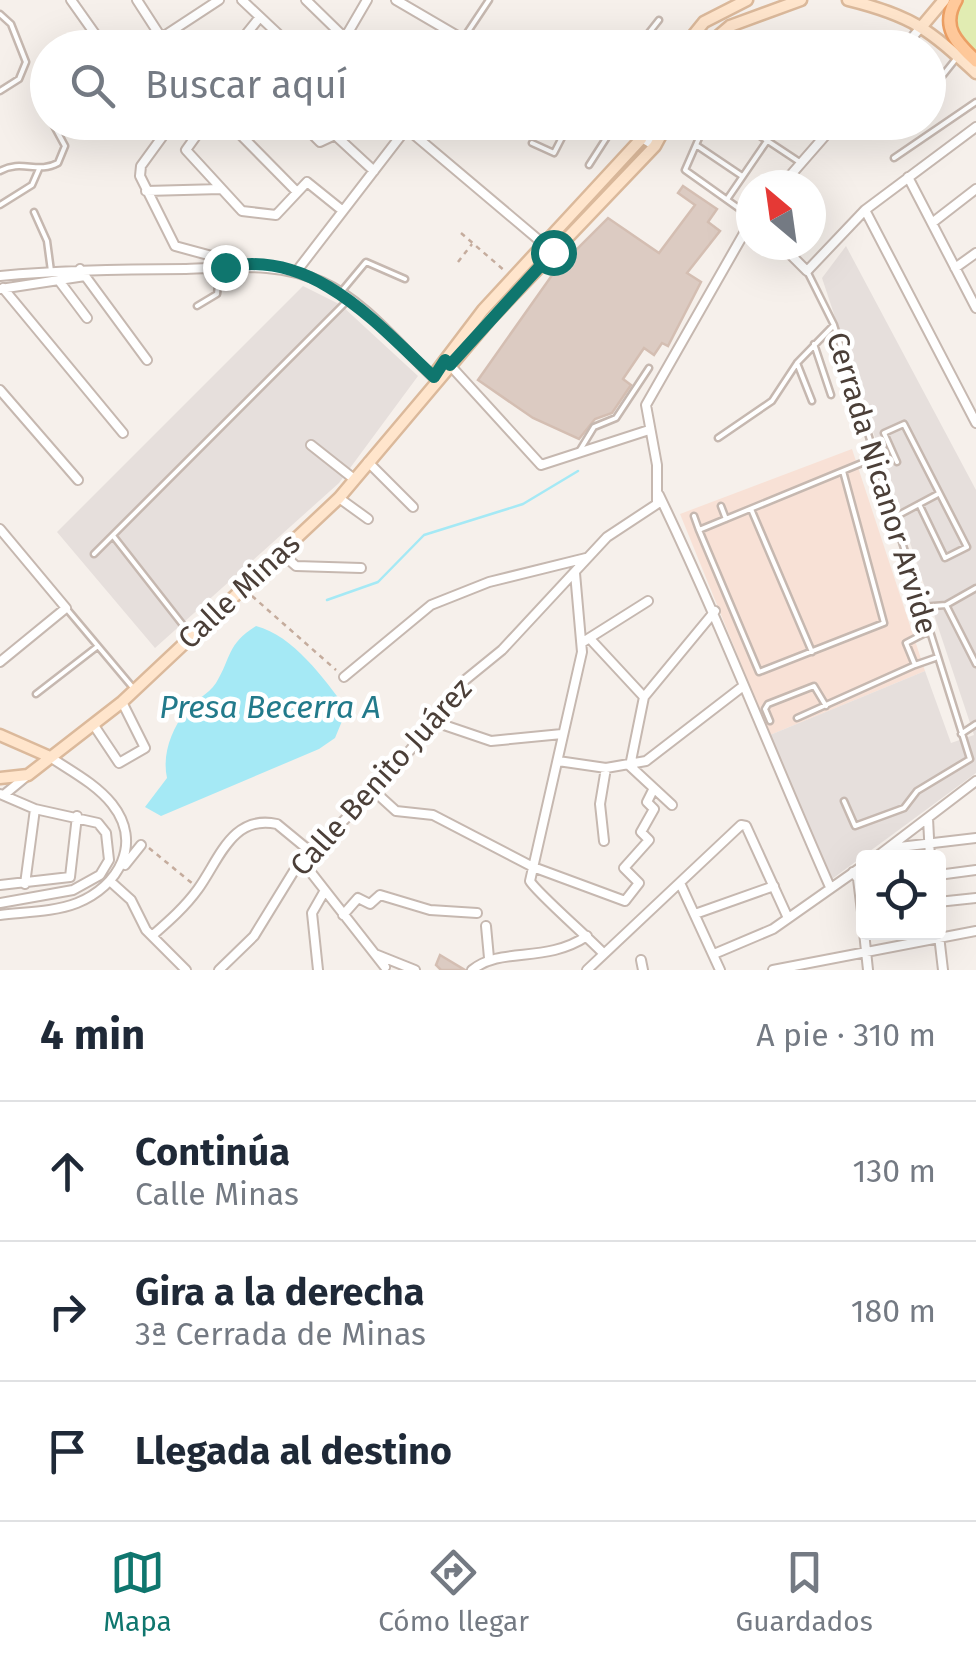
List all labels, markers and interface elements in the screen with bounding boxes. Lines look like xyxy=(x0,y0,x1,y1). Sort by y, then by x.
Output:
search box xyxy=(30,30,946,140)
icon: search xyxy=(65,58,120,113)
text: Buscar aquí xyxy=(145,62,347,108)
north arrow xyxy=(736,170,826,260)
route start xyxy=(531,230,577,276)
route end xyxy=(203,245,249,291)
street label: Cerrada Nicanor Arvide xyxy=(819,328,945,638)
street label: Calle Minas xyxy=(171,525,307,657)
street label: Calle Benito Juárez xyxy=(283,671,479,883)
water label: Presa Becerra A xyxy=(159,688,381,726)
map controls xyxy=(856,850,946,940)
button: locate xyxy=(856,850,946,940)
text: 4 min xyxy=(40,1010,145,1060)
text: A pie · 310 m xyxy=(756,1016,936,1054)
text: Continúa xyxy=(135,1129,290,1175)
icon: ahead xyxy=(40,1144,95,1199)
text: 130 m xyxy=(852,1152,936,1190)
text: Calle Minas xyxy=(135,1175,299,1213)
text: Gira a la derecha xyxy=(135,1269,425,1315)
icon: right xyxy=(40,1284,95,1339)
text: 180 m xyxy=(851,1292,936,1330)
text: 3ª Cerrada de Minas xyxy=(135,1315,426,1353)
icon: arrive xyxy=(40,1424,95,1479)
text: Llegada al destino xyxy=(135,1428,452,1474)
tab: Mapa xyxy=(103,1545,172,1638)
tab: Cómo llegar xyxy=(378,1545,529,1638)
tab: Guardados xyxy=(735,1545,873,1638)

